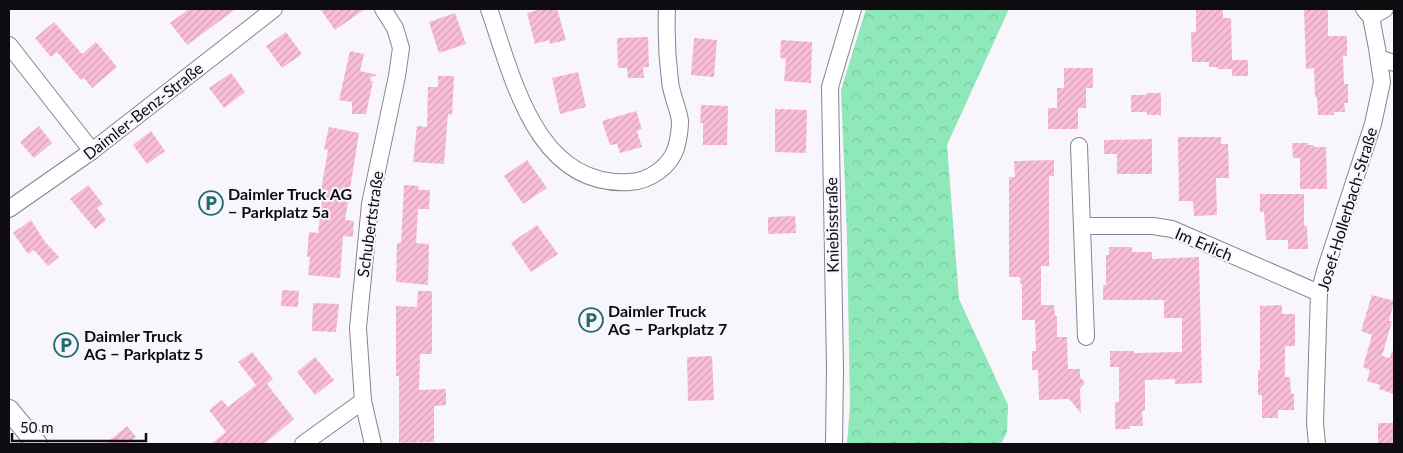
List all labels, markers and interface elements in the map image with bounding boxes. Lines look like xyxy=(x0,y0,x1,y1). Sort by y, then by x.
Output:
street label: Daimler-Benz-Straße xyxy=(79,58,206,163)
street label: Josef-Hollerbach-Straße xyxy=(1313,125,1380,293)
street label: Schubertstraße xyxy=(353,170,386,278)
street label: Kniebisstraße xyxy=(821,177,842,273)
place label: Daimler Truck AG − Parkplatz 5a xyxy=(228,184,352,221)
parking icon: Daimler Truck AG − Parkplatz 5a xyxy=(198,190,224,216)
street label: Im Erlich xyxy=(1173,223,1236,264)
place label: Daimler Truck AG − Parkplatz 7 xyxy=(607,301,727,338)
parking icon: Daimler Truck AG − Parkplatz 7 xyxy=(578,307,604,333)
place label: Daimler Truck AG − Parkplatz 5 xyxy=(83,326,203,363)
parking icon: Daimler Truck AG − Parkplatz 5 xyxy=(53,332,79,358)
scale bar xyxy=(12,410,146,442)
text: 50 m xyxy=(20,418,54,436)

